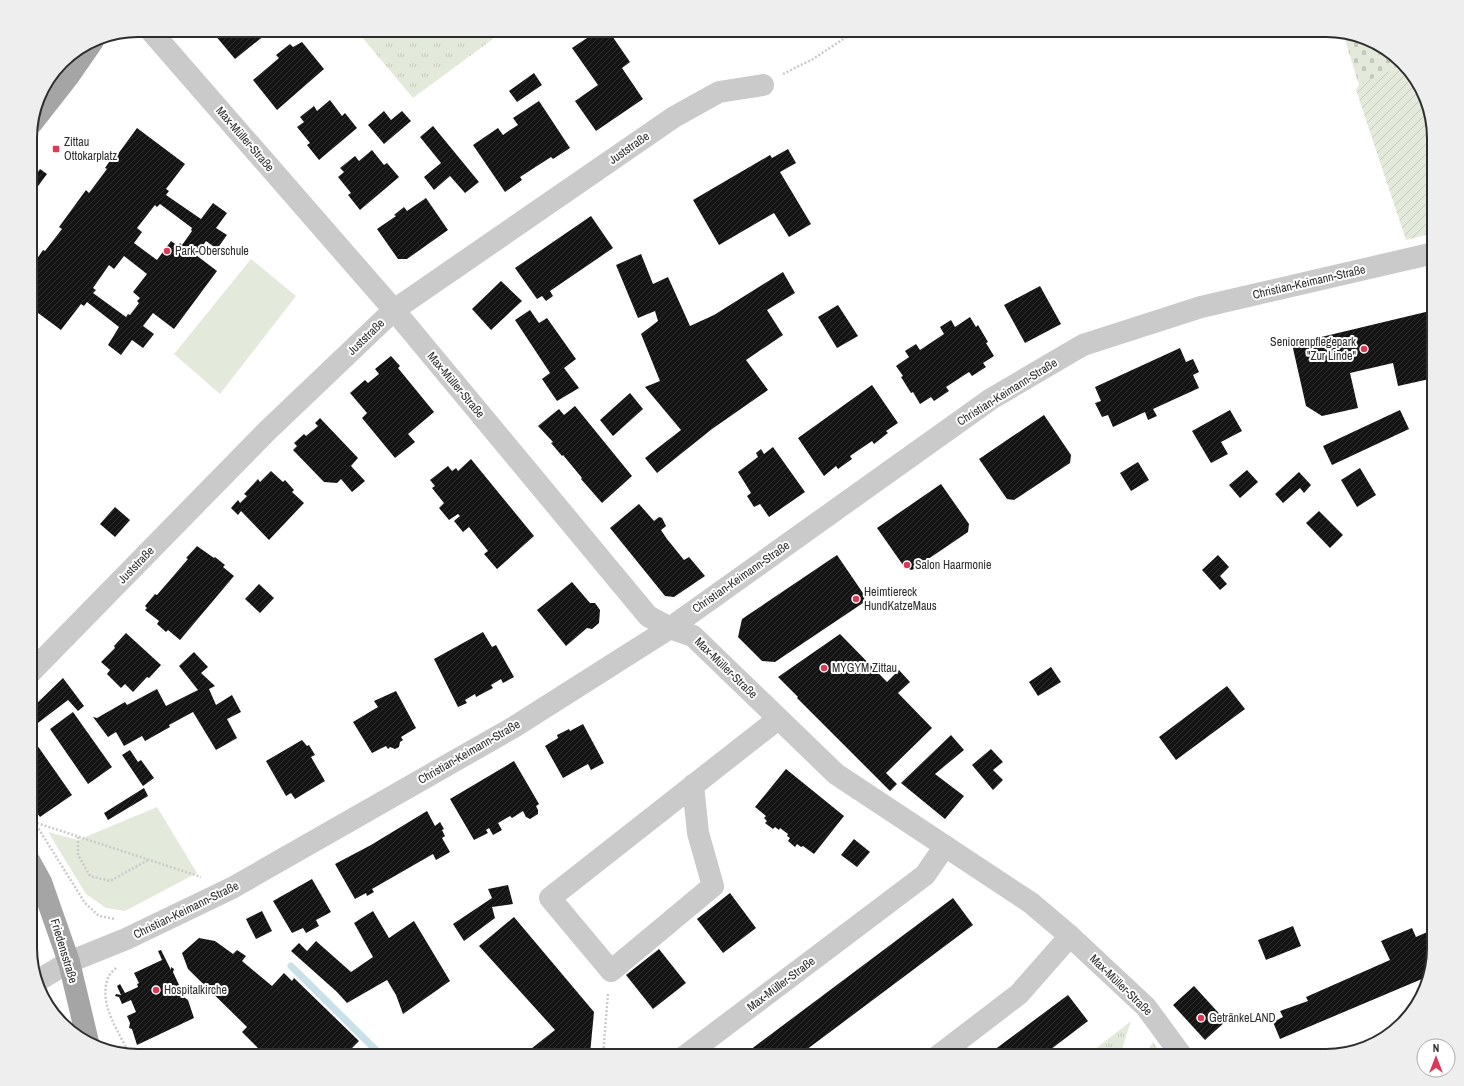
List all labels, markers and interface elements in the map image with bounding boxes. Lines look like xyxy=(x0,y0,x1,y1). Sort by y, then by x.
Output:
street label: Max-Müller-Straße xyxy=(212,103,278,175)
street label: Juststraße xyxy=(606,128,652,168)
place label: Zittau Ottokarplatz xyxy=(64,134,117,164)
marker: Zittau Ottokarplatz xyxy=(51,144,61,154)
place label: Park-Oberschule xyxy=(175,243,249,259)
marker: Park-Oberschule xyxy=(162,246,172,256)
street label: Christian-Keimann-Straße xyxy=(1251,261,1367,303)
street label: Juststraße xyxy=(344,315,388,359)
place label: Seniorenpflegepark "Zur Linde" xyxy=(1270,334,1357,364)
marker: Seniorenpflegepark "Zur Linde" xyxy=(1359,344,1369,354)
street label: Max-Müller-Straße xyxy=(424,349,488,421)
street label: Christian-Keimann-Straße xyxy=(954,355,1060,429)
street label: Christian-Keimann-Straße xyxy=(689,537,793,617)
street label: Juststraße xyxy=(114,543,158,587)
place label: Salon Haarmonie xyxy=(915,557,992,573)
marker: Salon Haarmonie xyxy=(902,560,912,570)
place label: Heimtiereck HundKatzeMaus xyxy=(864,584,937,614)
marker: Heimtiereck HundKatzeMaus xyxy=(851,594,861,604)
street label: Max-Müller-Straße xyxy=(691,634,761,702)
place label: MYGYM Zittau xyxy=(832,660,897,676)
marker: MYGYM Zittau xyxy=(819,663,829,673)
street label: Christian-Keimann-Straße xyxy=(415,716,523,788)
street label: Christian-Keimann-Straße xyxy=(131,878,241,942)
street label: Friedensstraße xyxy=(47,917,81,985)
street label: Max-Müller-Straße xyxy=(1086,951,1156,1019)
street label: Max-Müller-Straße xyxy=(744,953,818,1015)
place label: Hospitalkirche xyxy=(164,982,227,998)
marker: Hospitalkirche xyxy=(151,985,161,995)
place label: GetränkeLAND xyxy=(1209,1010,1276,1026)
marker: GetränkeLAND xyxy=(1196,1013,1206,1023)
north arrow xyxy=(1416,1038,1456,1078)
text: N xyxy=(1433,1041,1439,1055)

